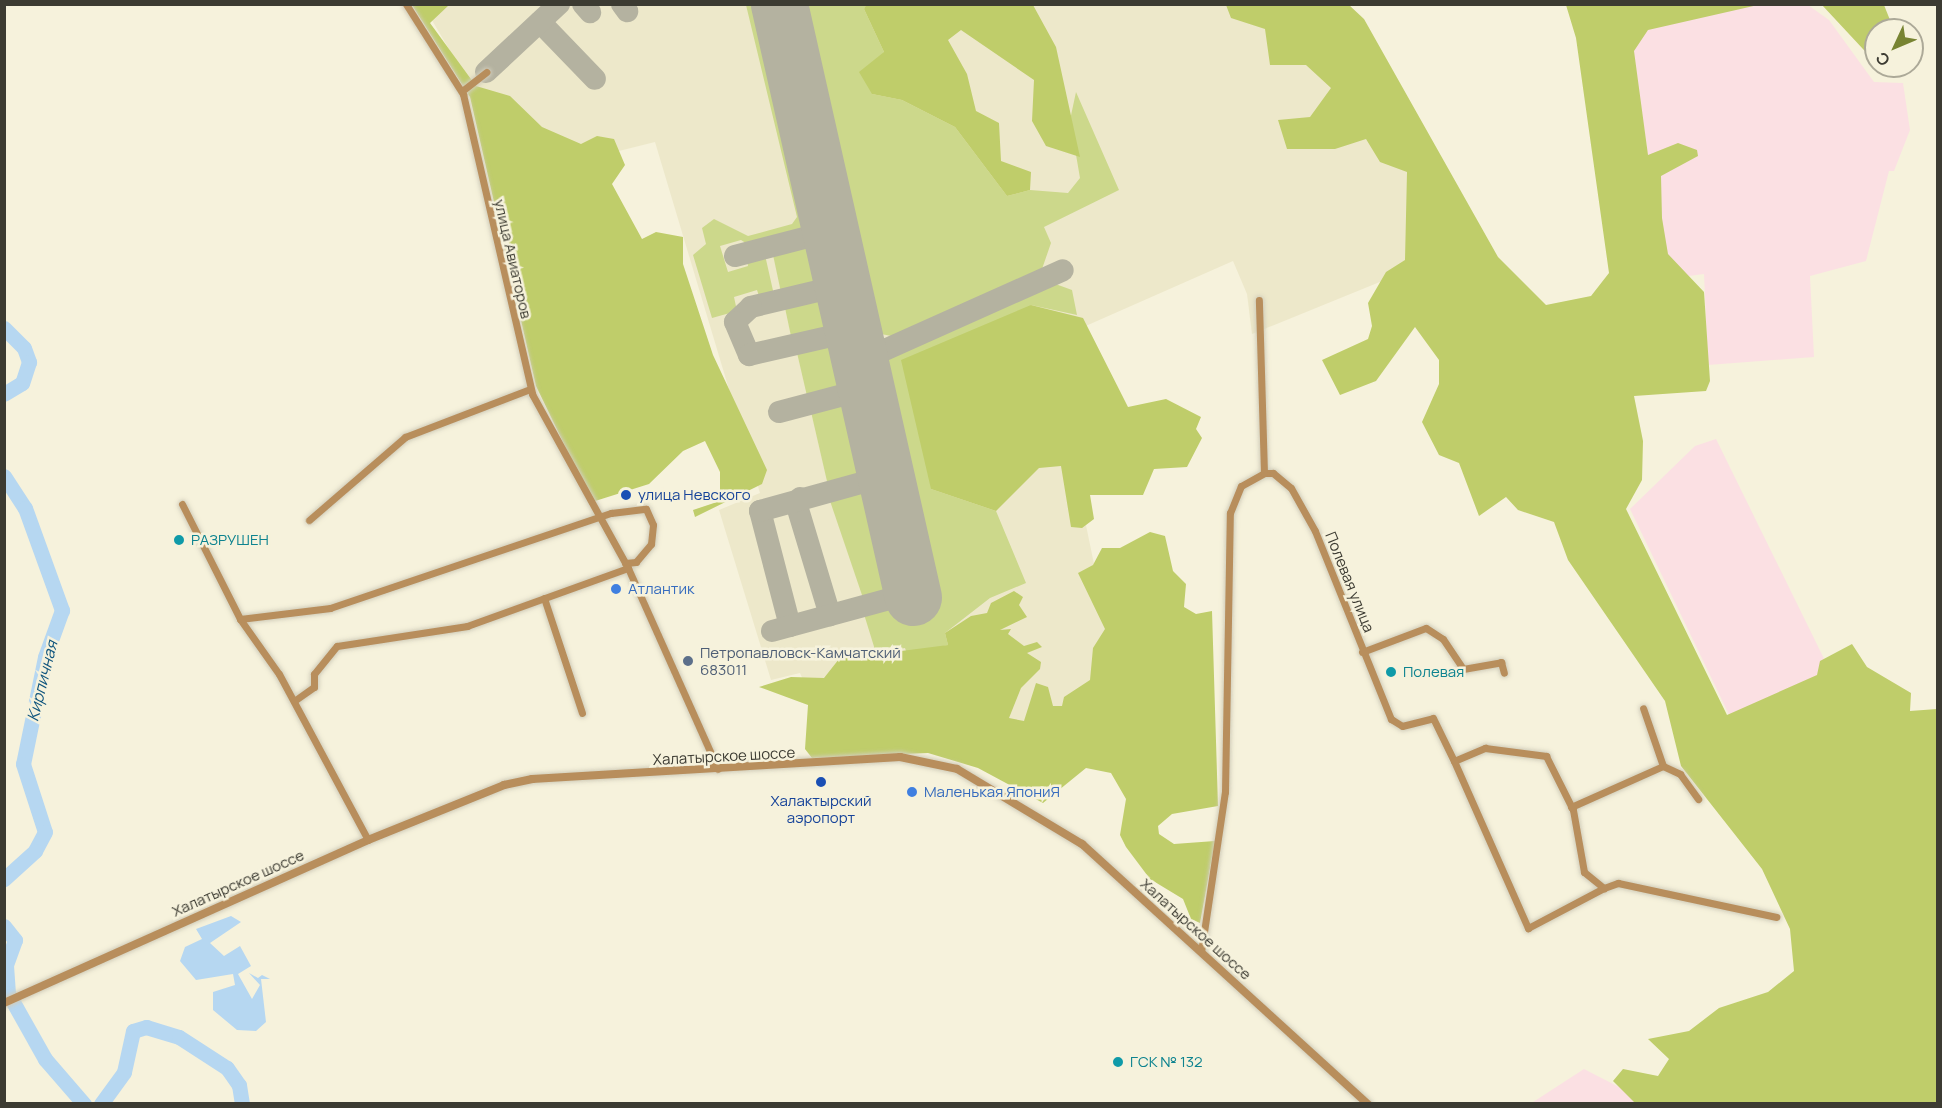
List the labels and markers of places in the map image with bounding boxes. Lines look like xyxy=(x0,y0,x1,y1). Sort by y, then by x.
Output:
place label: улица Невского xyxy=(638,486,751,504)
marker: улица Невского xyxy=(619,488,633,502)
place label: РАЗРУШЕН xyxy=(191,531,269,549)
marker: РАЗРУШЕН xyxy=(172,533,186,547)
place label: Атлантик xyxy=(628,580,694,598)
marker: Атлантик xyxy=(609,582,623,596)
place label: Петропавловск-Камчатский 683011 xyxy=(700,643,901,678)
marker: Петропавловск-Камчатский 683011 xyxy=(681,654,695,668)
place label: Полевая xyxy=(1403,663,1464,681)
marker: Полевая xyxy=(1384,665,1398,679)
marker: Халактырский аэропорт xyxy=(814,775,828,789)
place label: Маленькая ЯпониЯ xyxy=(924,783,1060,801)
marker: Маленькая ЯпониЯ xyxy=(905,785,919,799)
place label: Халактырский аэропорт xyxy=(770,791,872,826)
place label: ГСК № 132 xyxy=(1130,1053,1203,1071)
marker: ГСК № 132 xyxy=(1111,1055,1125,1069)

